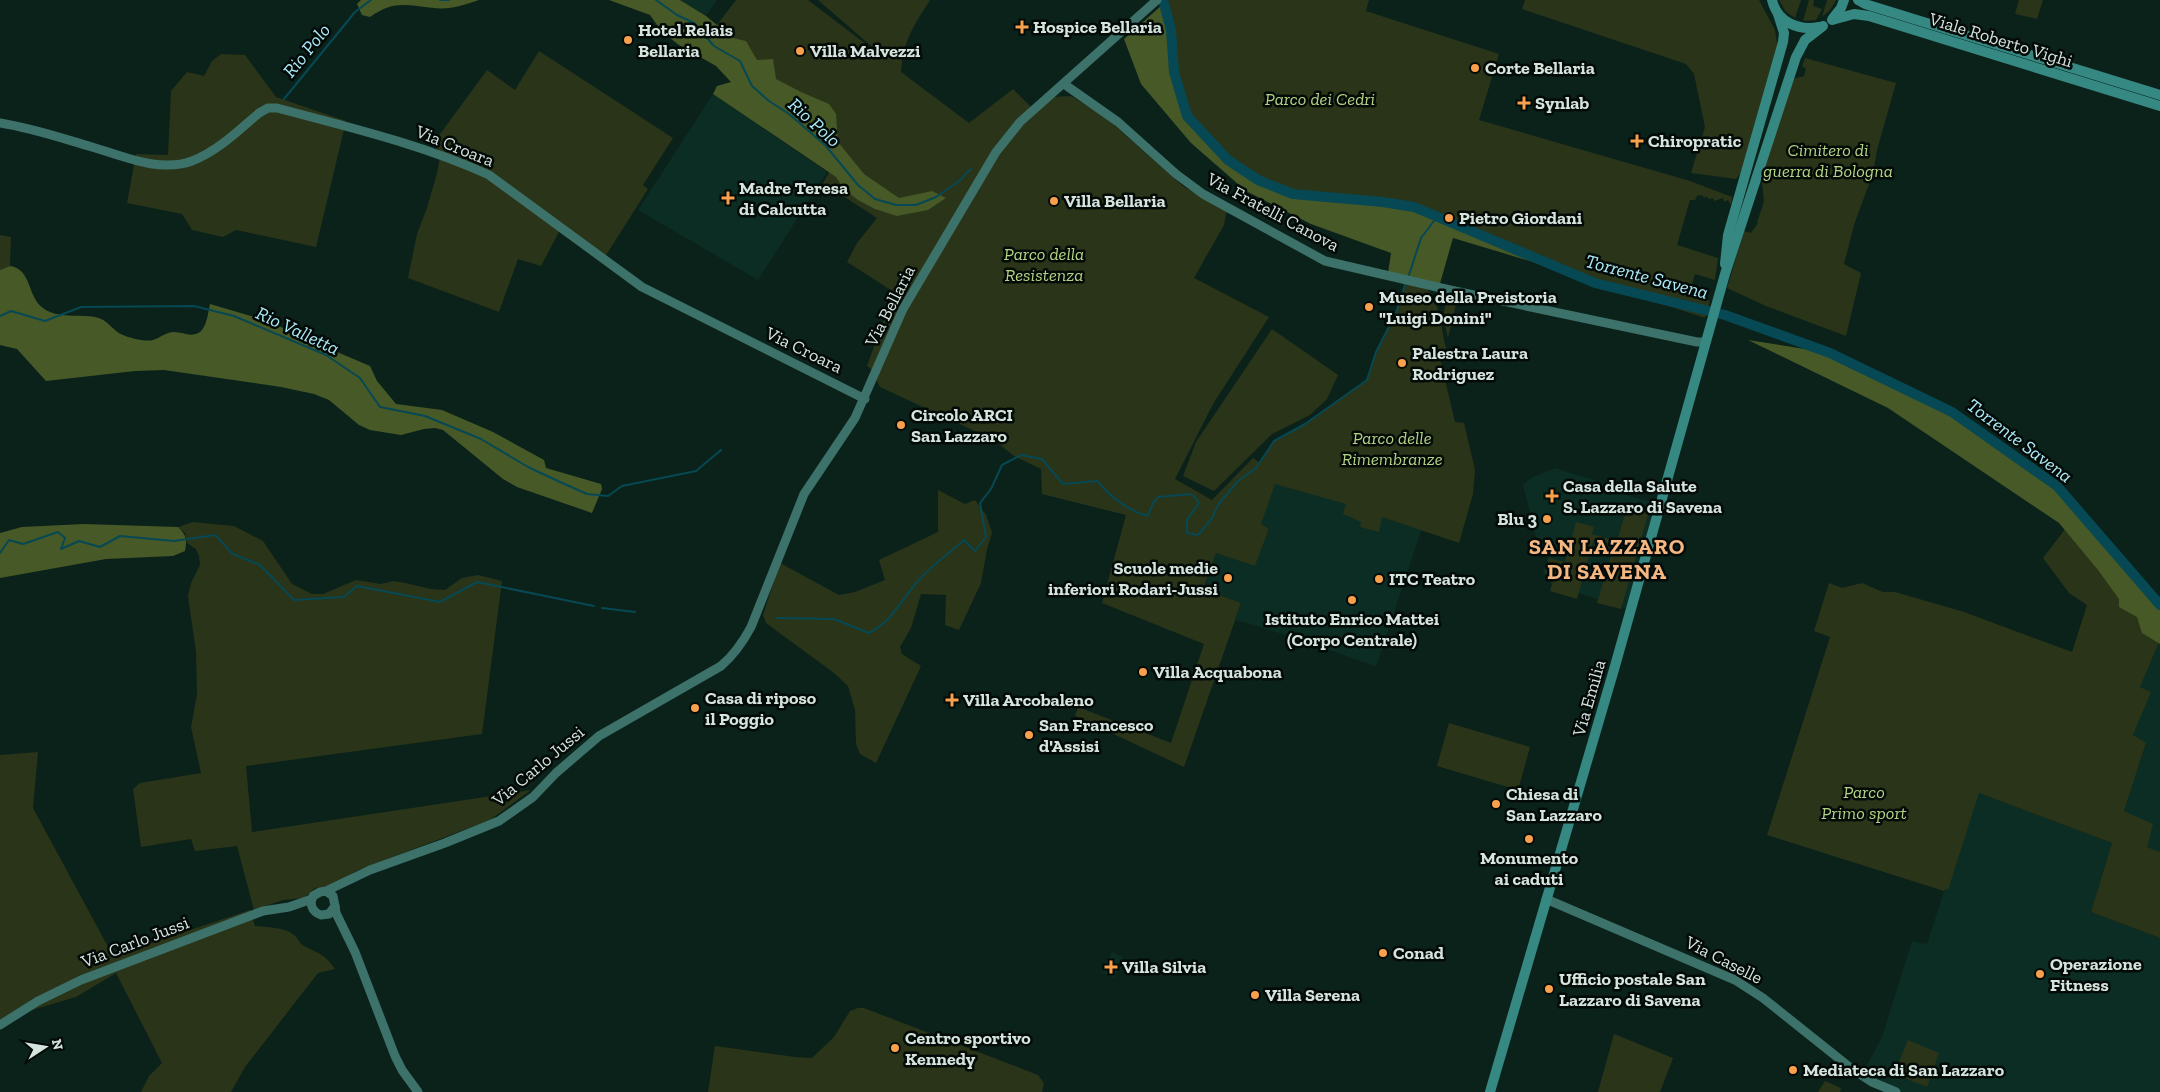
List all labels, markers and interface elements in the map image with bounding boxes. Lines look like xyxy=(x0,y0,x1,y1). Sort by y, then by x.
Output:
street label: Viale Roberto Vighi xyxy=(1926,7,2075,72)
place label: Hospice Bellaria xyxy=(1033,16,1162,38)
water label: Rio Polo xyxy=(278,19,335,82)
place label: Hotel Relais Bellaria xyxy=(638,19,733,62)
marker: Hospice Bellaria xyxy=(1015,20,1029,34)
marker: Hotel Relais Bellaria xyxy=(622,34,634,46)
place label: Villa Malvezzi xyxy=(810,40,921,62)
marker: Villa Malvezzi xyxy=(794,45,806,57)
place label: Corte Bellaria xyxy=(1485,57,1595,79)
marker: Corte Bellaria xyxy=(1469,62,1481,74)
park label: Parco dei Cedri xyxy=(1265,88,1375,110)
place label: Synlab xyxy=(1535,92,1589,114)
water label: Rio Polo xyxy=(784,93,846,152)
marker: Synlab xyxy=(1517,96,1531,110)
street label: Via Croara xyxy=(412,120,498,172)
place label: Chiropratic xyxy=(1648,130,1742,152)
marker: Chiropratic xyxy=(1630,134,1644,148)
park label: Cimitero di guerra di Bologna xyxy=(1763,139,1893,182)
street label: Via Fratelli Canova xyxy=(1202,167,1343,256)
place label: Madre Teresa di Calcutta xyxy=(739,177,848,220)
place label: Villa Bellaria xyxy=(1064,190,1166,212)
marker: Madre Teresa di Calcutta xyxy=(721,191,735,205)
marker: Villa Bellaria xyxy=(1048,195,1060,207)
place label: Pietro Giordani xyxy=(1459,207,1583,229)
marker: Pietro Giordani xyxy=(1443,212,1455,224)
park label: Parco della Resistenza xyxy=(1004,243,1084,286)
water label: Torrente Savena xyxy=(1583,249,1711,304)
street label: Via Bellaria xyxy=(860,262,920,351)
place label: Museo della Preistoria "Luigi Donini" xyxy=(1379,286,1557,329)
water label: Rio Valletta xyxy=(252,301,343,360)
marker: Museo della Preistoria "Luigi Donini" xyxy=(1363,301,1375,313)
street label: Via Croara xyxy=(761,322,846,378)
place label: Palestra Laura Rodriguez xyxy=(1412,342,1528,385)
marker: Palestra Laura Rodriguez xyxy=(1396,357,1408,369)
water label: Torrente Savena xyxy=(1962,393,2077,487)
place label: Circolo ARCI San Lazzaro xyxy=(911,404,1013,447)
marker: Circolo ARCI San Lazzaro xyxy=(895,419,907,431)
park label: Parco delle Rimembranze xyxy=(1341,427,1443,470)
place label: Casa della Salute S. Lazzaro di Savena xyxy=(1563,475,1722,518)
marker: Casa della Salute S. Lazzaro di Savena xyxy=(1545,489,1559,503)
place label: Blu 3 xyxy=(1497,508,1537,530)
marker: Blu 3 xyxy=(1541,513,1553,525)
district label: SAN LAZZARO DI SAVENA xyxy=(1529,533,1685,585)
place label: Scuole medie inferiori Rodari-Jussi xyxy=(1048,557,1219,600)
place label: ITC Teatro xyxy=(1389,568,1476,590)
marker: Scuole medie inferiori Rodari-Jussi xyxy=(1222,572,1234,584)
marker: ITC Teatro xyxy=(1373,573,1385,585)
marker: Istituto Enrico Mattei (Corpo Centrale) xyxy=(1346,594,1358,606)
place label: Istituto Enrico Mattei (Corpo Centrale) xyxy=(1265,608,1440,651)
street label: Via Emilia xyxy=(1567,657,1611,740)
place label: Villa Acquabona xyxy=(1153,661,1282,683)
marker: Villa Acquabona xyxy=(1137,666,1149,678)
place label: Casa di riposo il Poggio xyxy=(705,687,817,730)
place label: Villa Arcobaleno xyxy=(963,689,1094,711)
marker: Villa Arcobaleno xyxy=(945,693,959,707)
marker: Casa di riposo il Poggio xyxy=(689,702,701,714)
place label: San Francesco d'Assisi xyxy=(1039,714,1154,757)
street label: Via Carlo Jussi xyxy=(487,721,589,812)
marker: San Francesco d'Assisi xyxy=(1023,729,1035,741)
park label: Parco Primo sport xyxy=(1821,781,1907,824)
place label: Chiesa di San Lazzaro xyxy=(1506,783,1603,826)
marker: Chiesa di San Lazzaro xyxy=(1490,798,1502,810)
marker: Monumento ai caduti xyxy=(1523,833,1535,845)
place label: Monumento ai caduti xyxy=(1480,847,1579,890)
street label: Via Carlo Jussi xyxy=(77,911,192,973)
street label: Via Caselle xyxy=(1681,931,1766,989)
place label: Conad xyxy=(1393,942,1445,964)
marker: Conad xyxy=(1377,947,1389,959)
place label: Operazione Fitness xyxy=(2050,953,2142,996)
place label: Villa Silvia xyxy=(1122,956,1206,978)
marker: Villa Silvia xyxy=(1104,960,1118,974)
place label: Ufficio postale San Lazzaro di Savena xyxy=(1559,968,1706,1011)
marker: Operazione Fitness xyxy=(2034,968,2046,980)
marker: Ufficio postale San Lazzaro di Savena xyxy=(1543,983,1555,995)
place label: Villa Serena xyxy=(1265,984,1360,1006)
marker: Villa Serena xyxy=(1249,989,1261,1001)
north arrow xyxy=(20,1022,70,1072)
place label: Centro sportivo Kennedy xyxy=(905,1027,1031,1070)
text: N xyxy=(48,1037,67,1052)
marker: Centro sportivo Kennedy xyxy=(889,1042,901,1054)
place label: Mediateca di San Lazzaro xyxy=(1803,1059,2005,1081)
marker: Mediateca di San Lazzaro xyxy=(1787,1064,1799,1076)

